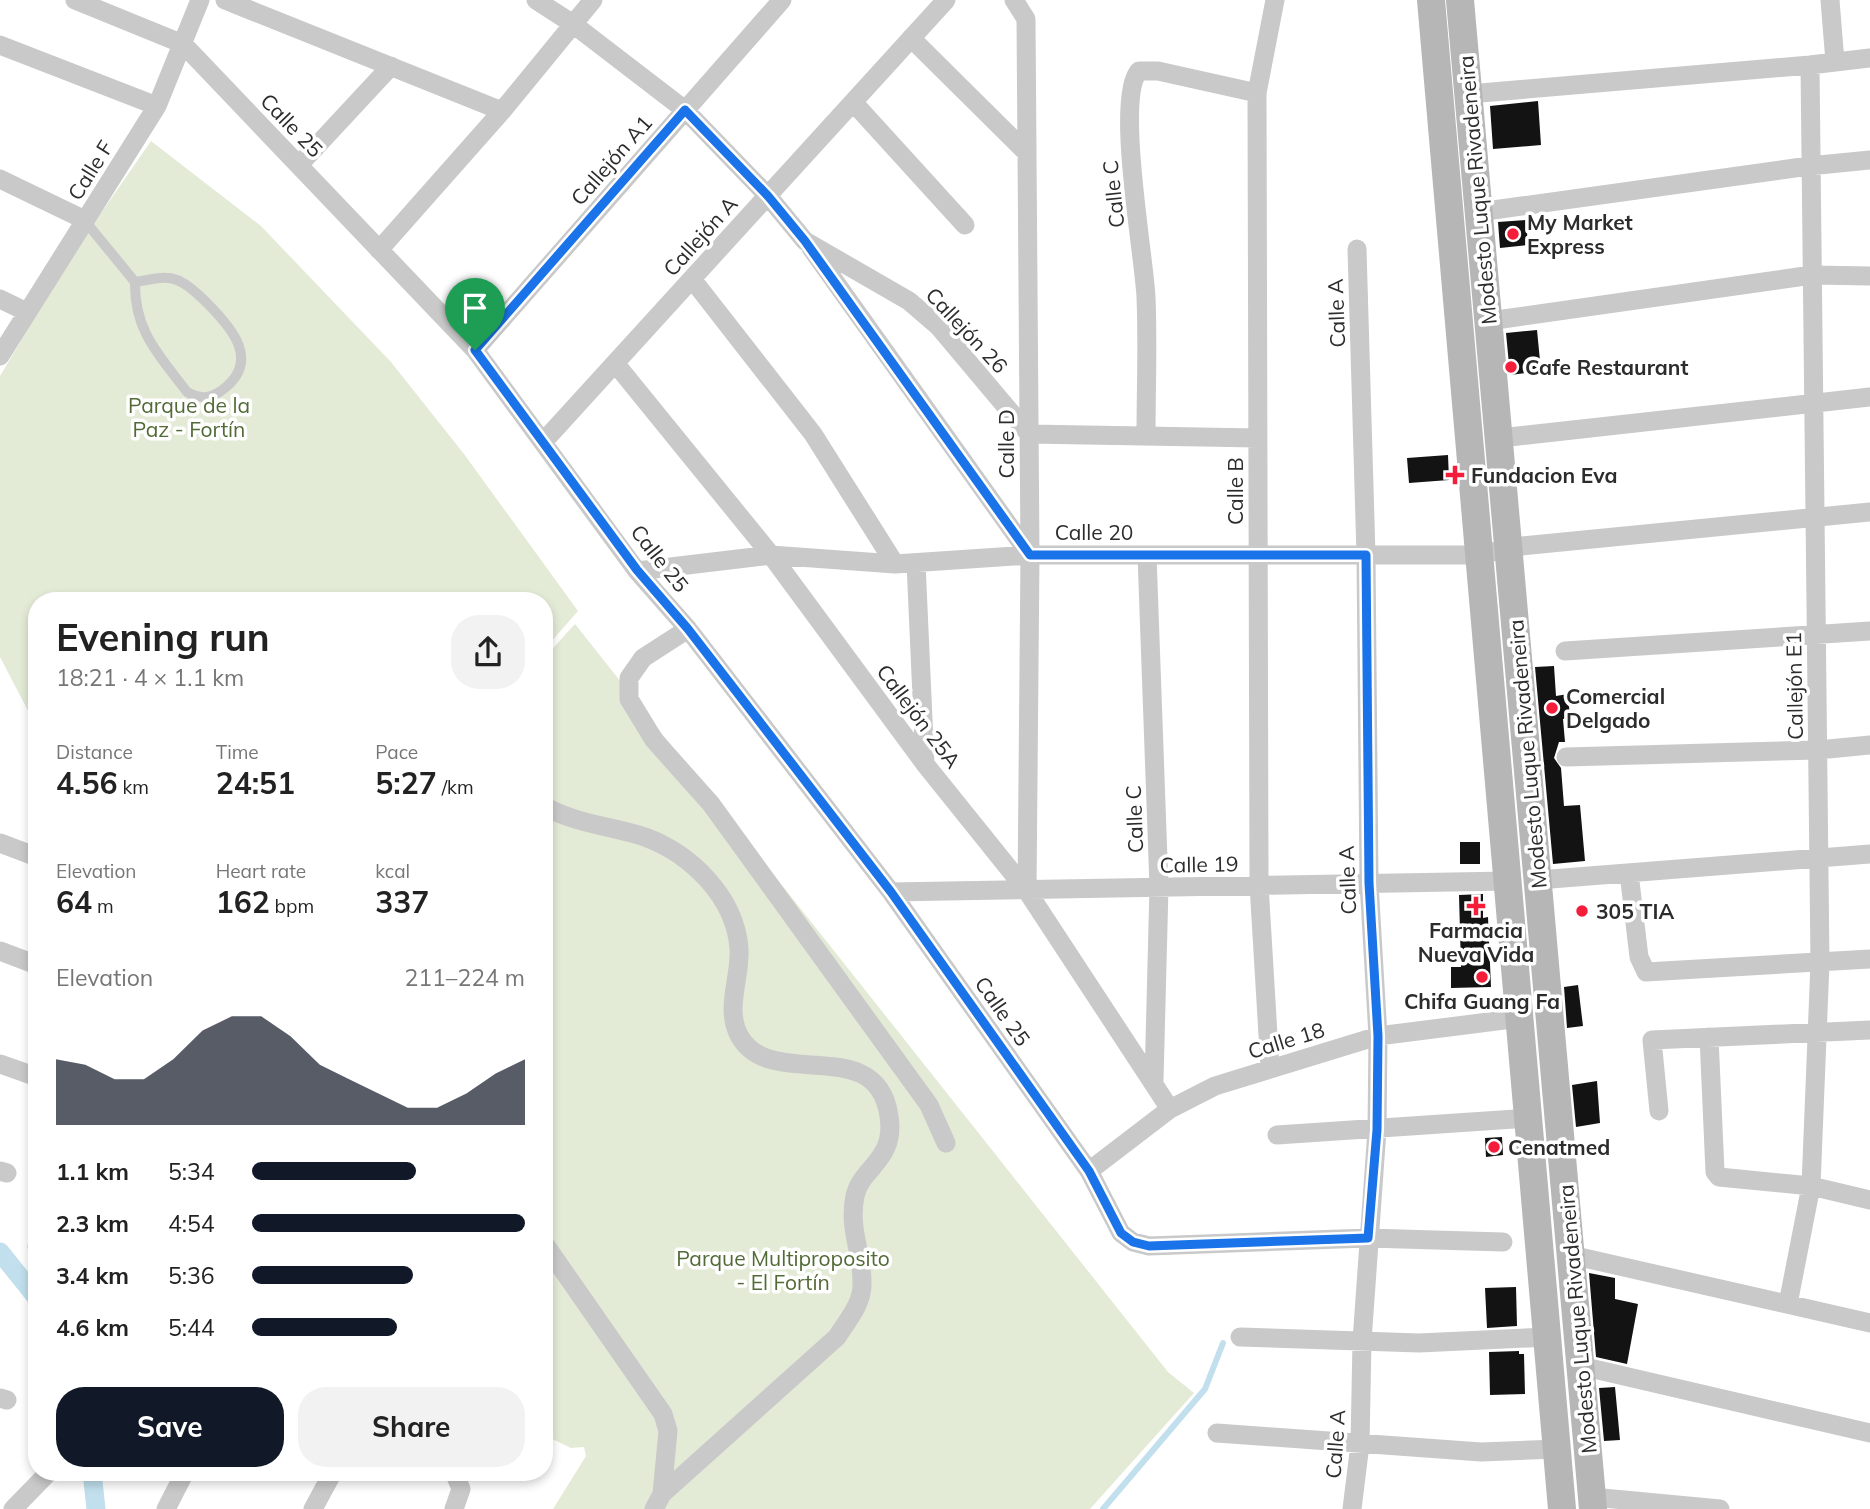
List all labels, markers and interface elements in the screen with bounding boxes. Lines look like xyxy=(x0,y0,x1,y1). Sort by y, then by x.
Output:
street label: Modesto Luque Rivadeneira xyxy=(1452,54,1502,326)
street label: Calle 25 xyxy=(255,88,329,162)
street label: Callejón A1 xyxy=(565,110,657,210)
street label: Calle F xyxy=(62,135,118,205)
street label: Calle C xyxy=(1097,159,1129,229)
street label: Callejón A xyxy=(657,190,743,281)
place label: My Market Express xyxy=(1527,209,1633,259)
marker: My Market Express xyxy=(1505,226,1521,242)
pin xyxy=(445,278,505,350)
street label: Calle A xyxy=(1322,278,1350,348)
street label: Callejón 26 xyxy=(921,282,1013,378)
icon: arrive xyxy=(456,289,494,327)
place label: Cafe Restaurant xyxy=(1525,354,1688,380)
marker: Cafe Restaurant xyxy=(1503,359,1519,375)
park label: Parque de la Paz - Fortín xyxy=(128,392,250,442)
street label: Calle D xyxy=(993,409,1019,479)
street label: Calle B xyxy=(1222,457,1248,525)
place label: Fundacion Eva xyxy=(1471,462,1617,488)
marker: Fundacion Eva xyxy=(1445,465,1465,485)
street label: Calle 25 xyxy=(626,519,694,597)
street label: Calle 20 xyxy=(1055,519,1133,545)
text: Evening run xyxy=(56,613,270,661)
button: share xyxy=(451,615,525,689)
street label: Modesto Luque Rivadeneira xyxy=(1502,618,1552,890)
street label: Callejón E1 xyxy=(1780,632,1808,740)
street label: Callejón 25A xyxy=(871,659,967,774)
text: 18:21 · 4 × 1.1 km xyxy=(56,663,244,692)
place label: Comercial Delgado xyxy=(1566,683,1665,733)
marker: Comercial Delgado xyxy=(1544,700,1560,716)
text: Distance xyxy=(56,740,133,764)
text: Time xyxy=(216,740,259,764)
text: Pace xyxy=(375,740,418,764)
text: 4.56 xyxy=(56,764,117,802)
text: 24:51 xyxy=(216,764,295,802)
text: 5:27 xyxy=(375,764,437,802)
text: km xyxy=(117,775,149,799)
text: /km xyxy=(437,775,474,799)
street label: Calle C xyxy=(1120,785,1148,853)
street label: Calle A xyxy=(1333,845,1361,915)
street label: Calle 19 xyxy=(1159,850,1239,878)
text: Elevation xyxy=(56,859,136,883)
text: Heart rate xyxy=(216,859,306,883)
text: kcal xyxy=(375,859,410,883)
text: 64 xyxy=(56,883,92,921)
text: 162 xyxy=(216,883,270,921)
text: 337 xyxy=(375,883,429,921)
text: m xyxy=(92,894,114,918)
text: bpm xyxy=(270,894,314,918)
marker: Farmacia Nueva Vida xyxy=(1468,898,1484,914)
place label: 305 TIA xyxy=(1596,898,1675,924)
marker: 305 TIA xyxy=(1574,903,1590,919)
place label: Farmacia Nueva Vida xyxy=(1418,917,1534,967)
text: Elevation xyxy=(56,963,153,992)
text: 211–224 m xyxy=(404,963,525,992)
marker: Chifa Guang Fa xyxy=(1474,969,1490,985)
street label: Calle 25 xyxy=(970,971,1036,1051)
place label: Chifa Guang Fa xyxy=(1404,988,1560,1014)
street label: Calle 18 xyxy=(1245,1016,1327,1064)
place label: Cenatmed xyxy=(1508,1134,1610,1160)
marker: Cenatmed xyxy=(1486,1139,1502,1155)
text: 1.1 km xyxy=(56,1157,129,1186)
text: 5:34 xyxy=(168,1157,215,1186)
street label: Modesto Luque Rivadeneira xyxy=(1552,1183,1602,1455)
text: 2.3 km xyxy=(56,1209,129,1238)
text: 4:54 xyxy=(168,1209,215,1238)
park label: Parque Multiproposito - El Fortín xyxy=(676,1245,890,1295)
text: 3.4 km xyxy=(56,1261,129,1290)
text: 5:36 xyxy=(168,1261,215,1290)
text: 4.6 km xyxy=(56,1313,129,1342)
text: 5:44 xyxy=(168,1313,215,1342)
button: Save xyxy=(56,1387,284,1467)
button: Share xyxy=(298,1387,525,1467)
street label: Calle A xyxy=(1320,1408,1350,1479)

